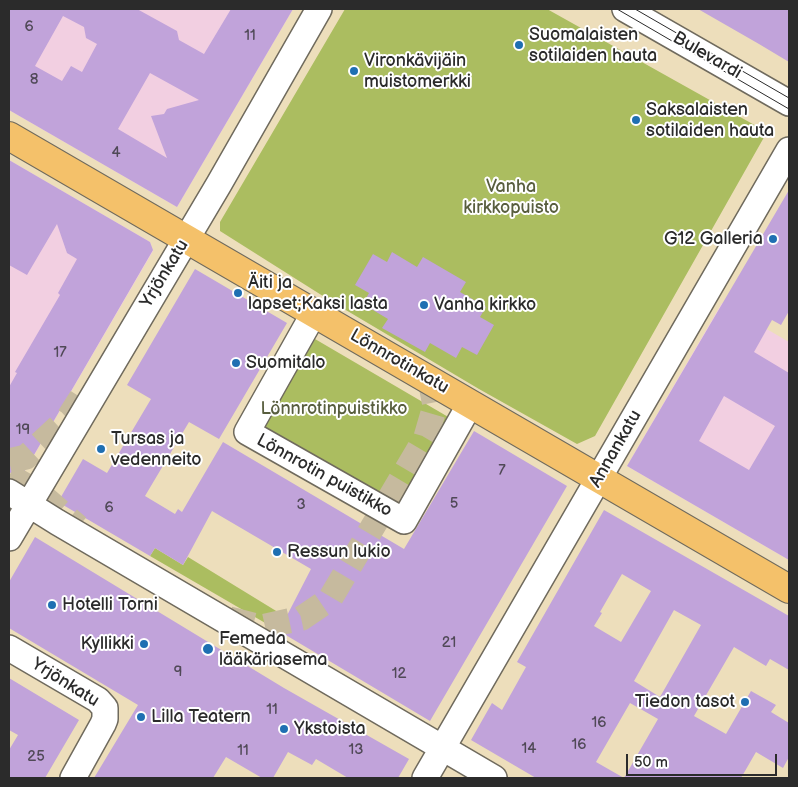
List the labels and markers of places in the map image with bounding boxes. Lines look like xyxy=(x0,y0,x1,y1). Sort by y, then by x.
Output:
place label: Suomalaisten sotilaiden hauta xyxy=(529,24,657,66)
marker: Suomalaisten sotilaiden hauta xyxy=(513,39,525,51)
place label: Vironkävijäin muistomerkki xyxy=(364,50,471,92)
marker: Vironkävijäin muistomerkki xyxy=(348,65,360,77)
place label: Saksalaisten sotilaiden hauta xyxy=(646,99,774,142)
marker: Saksalaisten sotilaiden hauta xyxy=(630,114,642,126)
place label: G12 Galleria xyxy=(664,228,763,250)
marker: G12 Galleria xyxy=(767,233,779,245)
place label: Äiti ja lapset;Kaksi lasta xyxy=(248,272,388,314)
marker: Äiti ja lapset;Kaksi lasta xyxy=(232,287,244,299)
place label: Vanha kirkko xyxy=(434,294,536,316)
marker: Vanha kirkko xyxy=(418,299,430,311)
place label: Suomitalo xyxy=(246,352,326,374)
marker: Suomitalo xyxy=(230,357,242,369)
place label: Tursas ja vedenneito xyxy=(111,428,202,470)
marker: Tursas ja vedenneito xyxy=(95,443,107,455)
place label: Ressun lukio xyxy=(287,541,391,563)
marker: Ressun lukio xyxy=(271,546,283,558)
place label: Hotelli Torni xyxy=(62,594,158,616)
marker: Hotelli Torni xyxy=(46,599,58,611)
place label: Femeda lääkäriasema xyxy=(219,628,328,670)
place label: Kyllikki xyxy=(81,633,134,655)
marker: Kyllikki xyxy=(138,638,150,650)
marker: Femeda lääkäriasema xyxy=(201,642,215,656)
place label: Tiedon tasot xyxy=(635,691,735,713)
marker: Tiedon tasot xyxy=(739,696,751,708)
place label: Lilla Teatern xyxy=(151,706,251,728)
marker: Lilla Teatern xyxy=(135,711,147,723)
place label: Ykstoista xyxy=(294,718,366,740)
marker: Ykstoista xyxy=(278,723,290,735)

